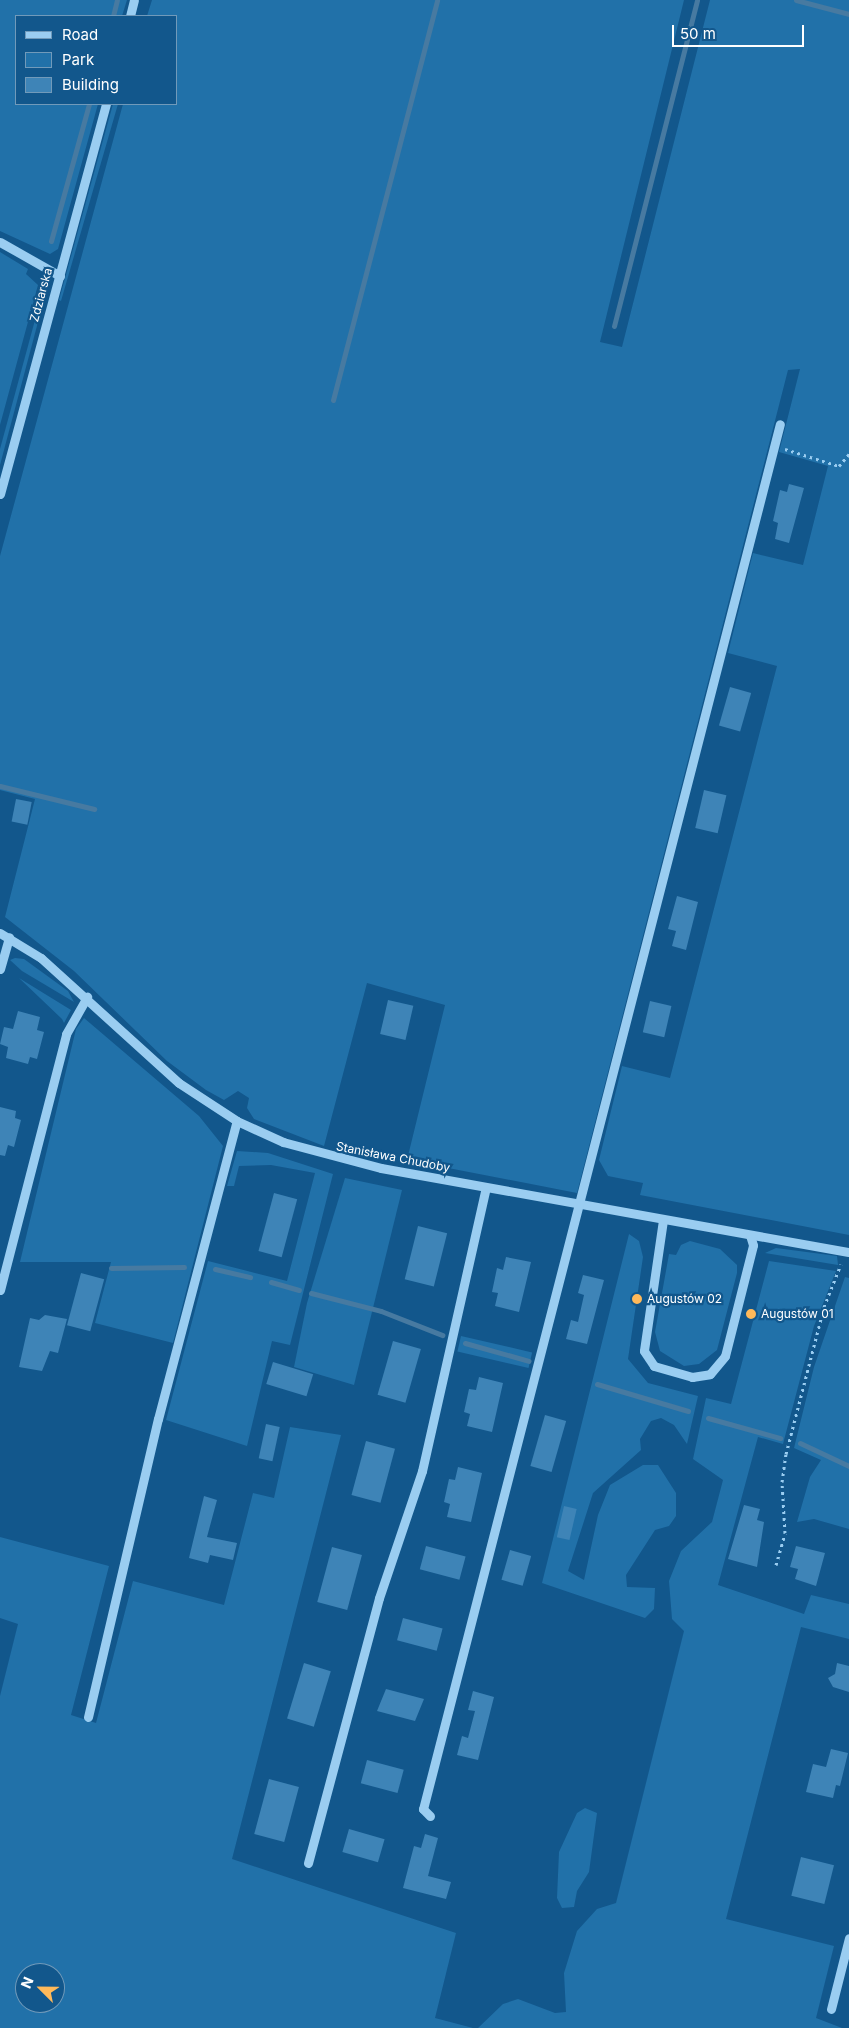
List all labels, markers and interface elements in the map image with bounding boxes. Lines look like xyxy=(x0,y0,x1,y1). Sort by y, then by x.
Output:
legend xyxy=(15,15,178,105)
scale bar xyxy=(674,15,806,47)
text: 50 m xyxy=(680,24,716,43)
text: Road xyxy=(62,25,98,44)
text: Park xyxy=(62,50,94,69)
text: Building xyxy=(62,75,119,94)
street label: Zdziarska xyxy=(27,266,55,324)
street label: Stanisława Chudoby xyxy=(335,1139,451,1175)
place label: Augustów 02 xyxy=(647,1292,722,1306)
marker: Augustów 02 xyxy=(631,1293,643,1305)
place label: Augustów 01 xyxy=(761,1307,834,1321)
marker: Augustów 01 xyxy=(745,1308,757,1320)
north arrow xyxy=(15,1963,65,2013)
text: N xyxy=(17,1974,37,1991)

